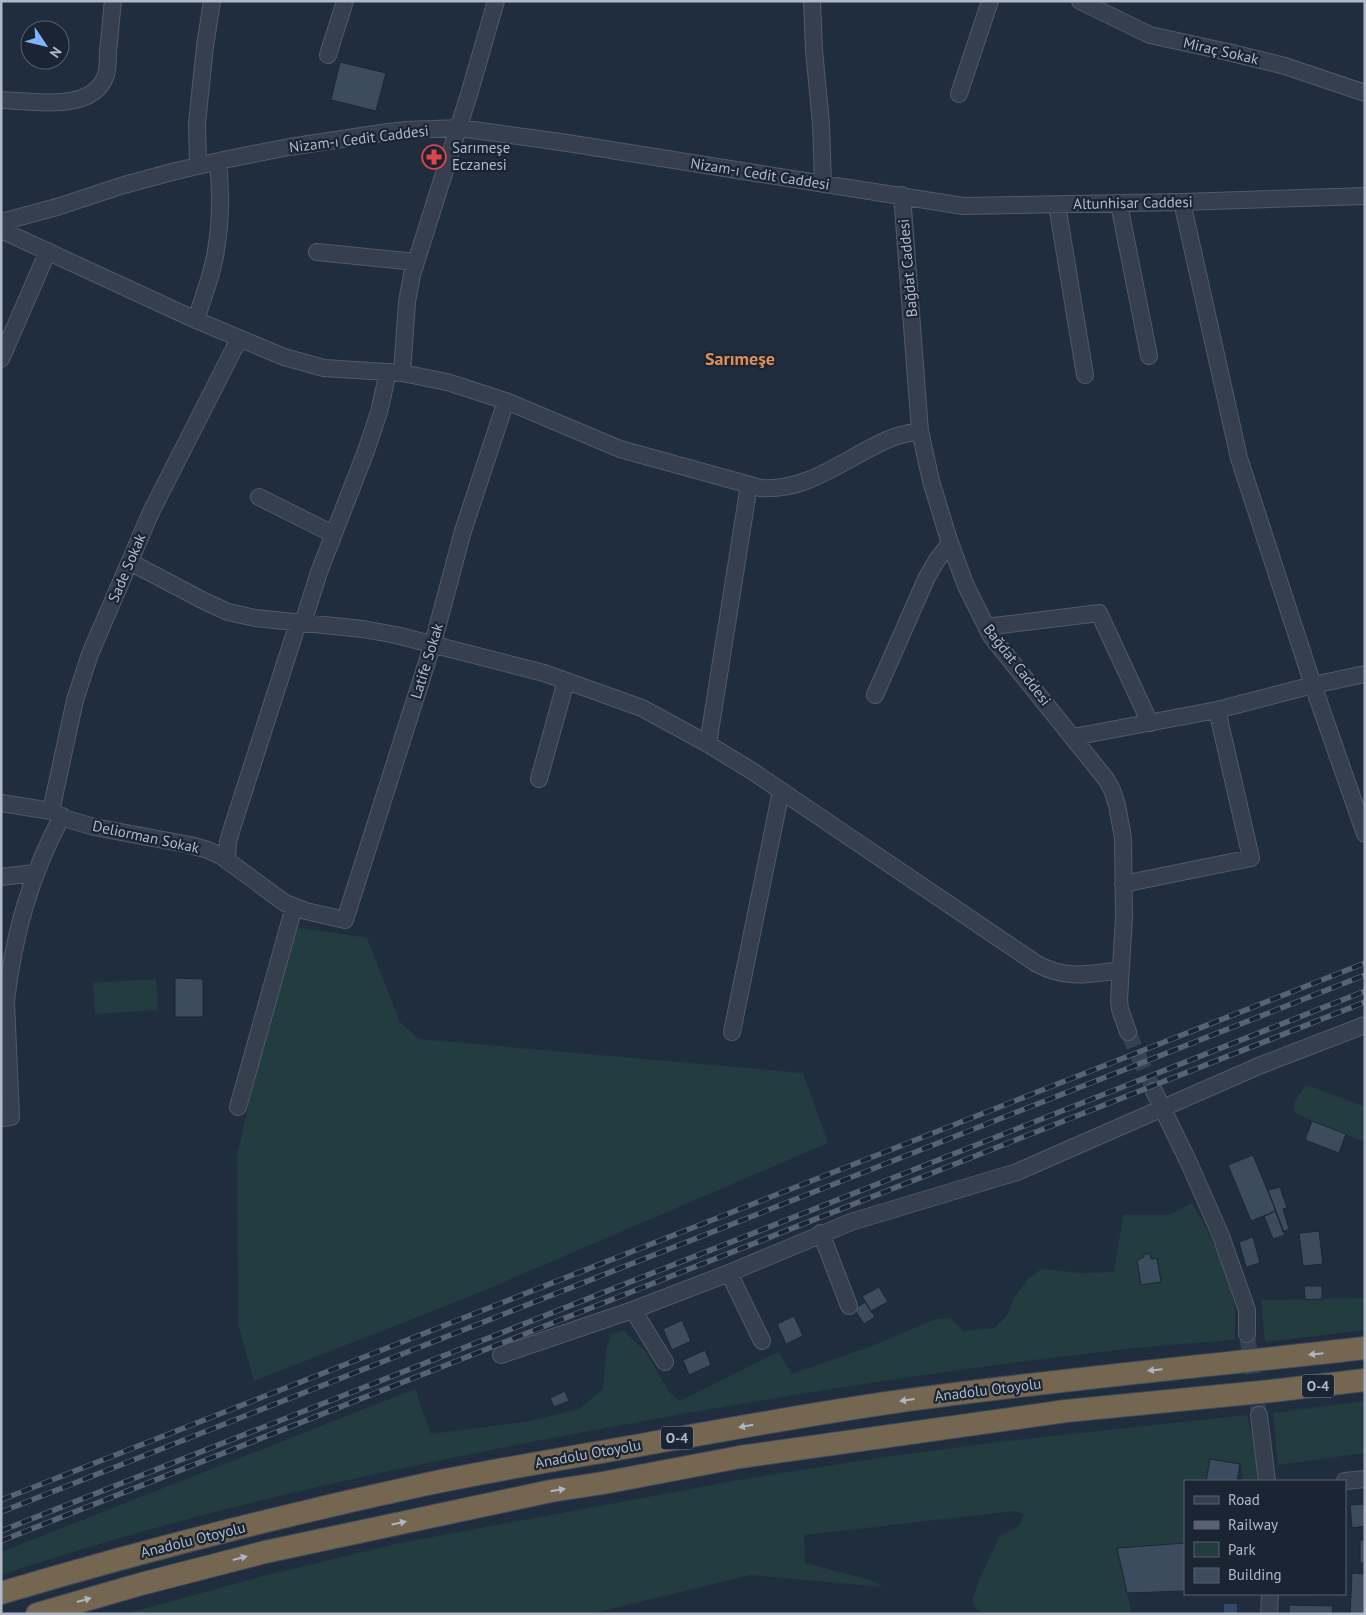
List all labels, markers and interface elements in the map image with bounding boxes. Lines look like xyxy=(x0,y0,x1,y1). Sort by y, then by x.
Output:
north arrow xyxy=(20,20,70,70)
street label: Miraç Sokak xyxy=(1182,33,1261,69)
text: N xyxy=(46,44,66,61)
street label: Nizam-ı Cedit Caddesi xyxy=(288,121,430,156)
place label: Sarımeşe Eczanesi xyxy=(452,138,510,174)
pharmacy icon: Sarımeşe Eczanesi xyxy=(421,144,447,170)
street label: Nizam-ı Cedit Caddesi xyxy=(689,153,831,194)
street label: Altunhisar Caddesi xyxy=(1073,192,1193,213)
street label: Bağdat Caddesi xyxy=(894,218,921,318)
district label: Sarımeşe xyxy=(705,347,775,370)
street label: Sade Sokak xyxy=(104,530,150,605)
street label: Latife Sokak xyxy=(406,620,447,701)
street label: Bağdat Caddesi xyxy=(980,620,1055,709)
street label: Deliorman Sokak xyxy=(91,816,202,857)
one-way arrow xyxy=(1308,1350,1324,1358)
one-way arrow xyxy=(1146,1367,1162,1375)
street label: Anadolu Otoyolu xyxy=(933,1374,1042,1405)
road number: O-4 xyxy=(1302,1374,1334,1398)
one-way arrow xyxy=(898,1397,914,1405)
one-way arrow xyxy=(738,1422,754,1430)
road number: O-4 xyxy=(661,1426,693,1450)
street label: Anadolu Otoyolu xyxy=(533,1435,642,1472)
legend xyxy=(1184,1480,1346,1595)
one-way arrow xyxy=(551,1486,567,1494)
text: Road xyxy=(1228,1490,1260,1509)
text: Railway xyxy=(1228,1515,1278,1534)
street label: Anadolu Otoyolu xyxy=(138,1517,247,1562)
one-way arrow xyxy=(391,1518,407,1526)
text: Park xyxy=(1228,1540,1256,1559)
one-way arrow xyxy=(233,1554,248,1562)
text: Building xyxy=(1228,1565,1282,1584)
one-way arrow xyxy=(76,1596,91,1604)

